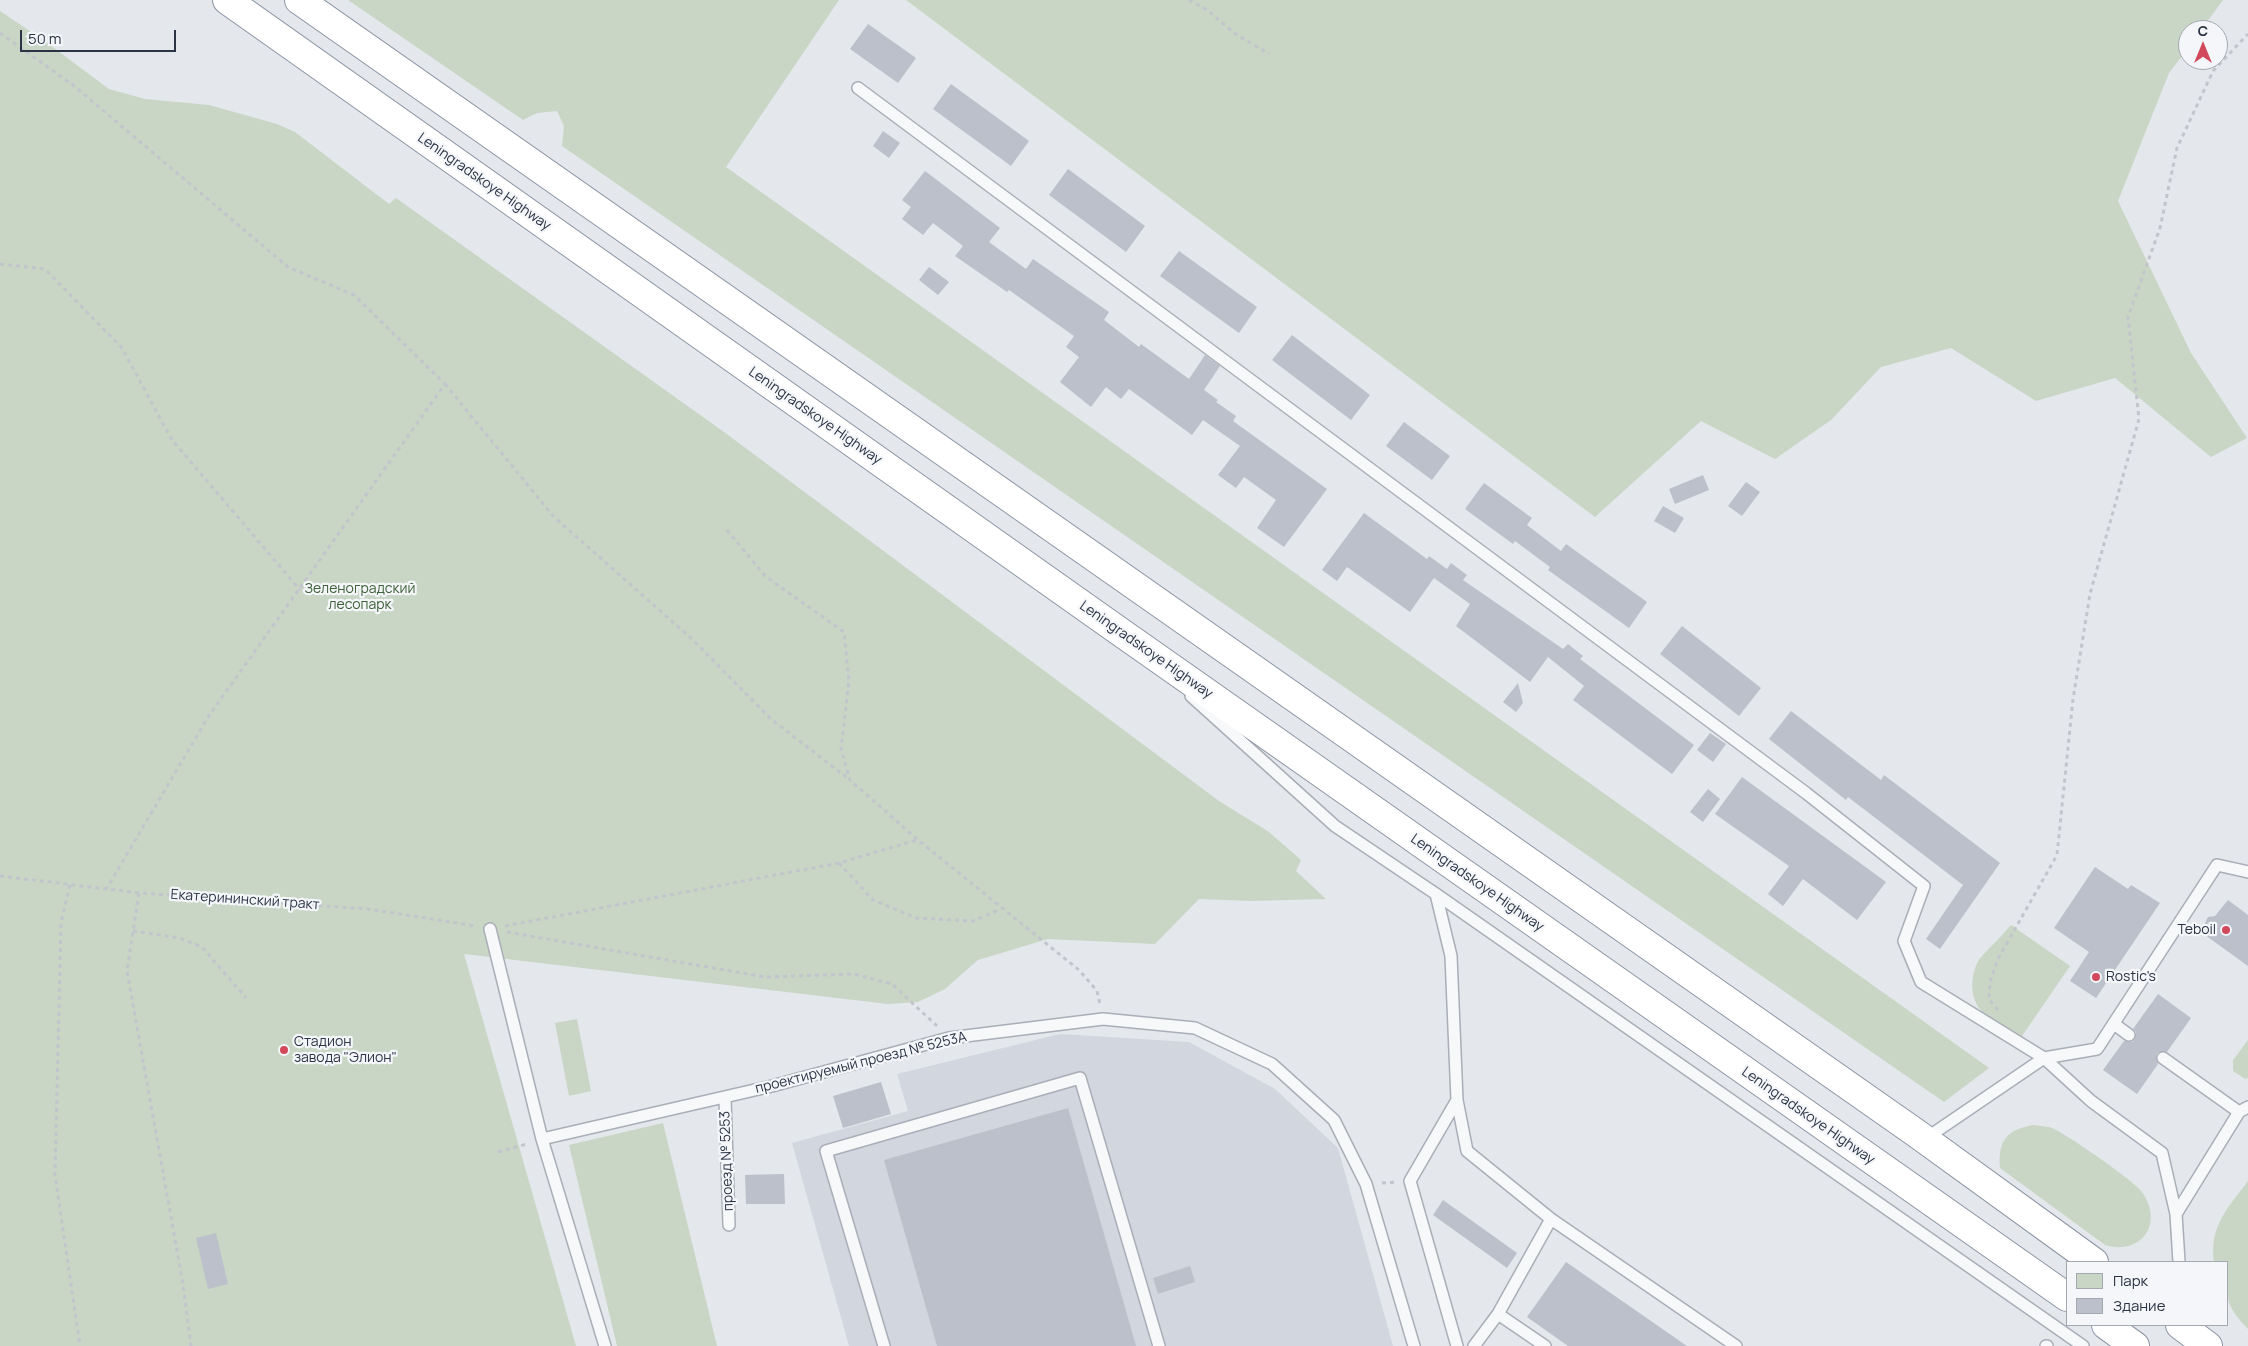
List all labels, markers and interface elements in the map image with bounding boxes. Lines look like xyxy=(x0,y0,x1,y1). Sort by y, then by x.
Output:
scale bar xyxy=(22,20,179,52)
north arrow xyxy=(2178,20,2228,70)
text: С xyxy=(2198,21,2208,40)
text: 50 m xyxy=(28,28,62,49)
street label: Leningradskoye Highway xyxy=(414,130,554,234)
street label: Leningradskoye Highway xyxy=(745,364,885,468)
park label: Зеленоградский лесопарк xyxy=(305,581,415,614)
street label: Leningradskoye Highway xyxy=(1076,598,1216,702)
street label: Leningradskoye Highway xyxy=(1407,831,1547,935)
street label: Екатерининский тракт xyxy=(170,886,320,914)
place label: Teboil xyxy=(2177,922,2216,938)
marker: Teboil xyxy=(2220,924,2232,936)
place label: Rostic's xyxy=(2106,969,2156,985)
marker: Rostic's xyxy=(2090,971,2102,983)
street label: проектируемый проезд № 5253А xyxy=(754,1029,968,1097)
place label: Стадион завода "Элион" xyxy=(294,1034,397,1066)
marker: Стадион завода "Элион" xyxy=(278,1044,290,1056)
street label: Leningradskoye Highway xyxy=(1738,1064,1878,1168)
street label: проезд № 5253 xyxy=(717,1110,737,1212)
legend xyxy=(2066,1261,2228,1326)
text: Парк xyxy=(2113,1270,2148,1291)
text: Здание xyxy=(2113,1295,2165,1316)

